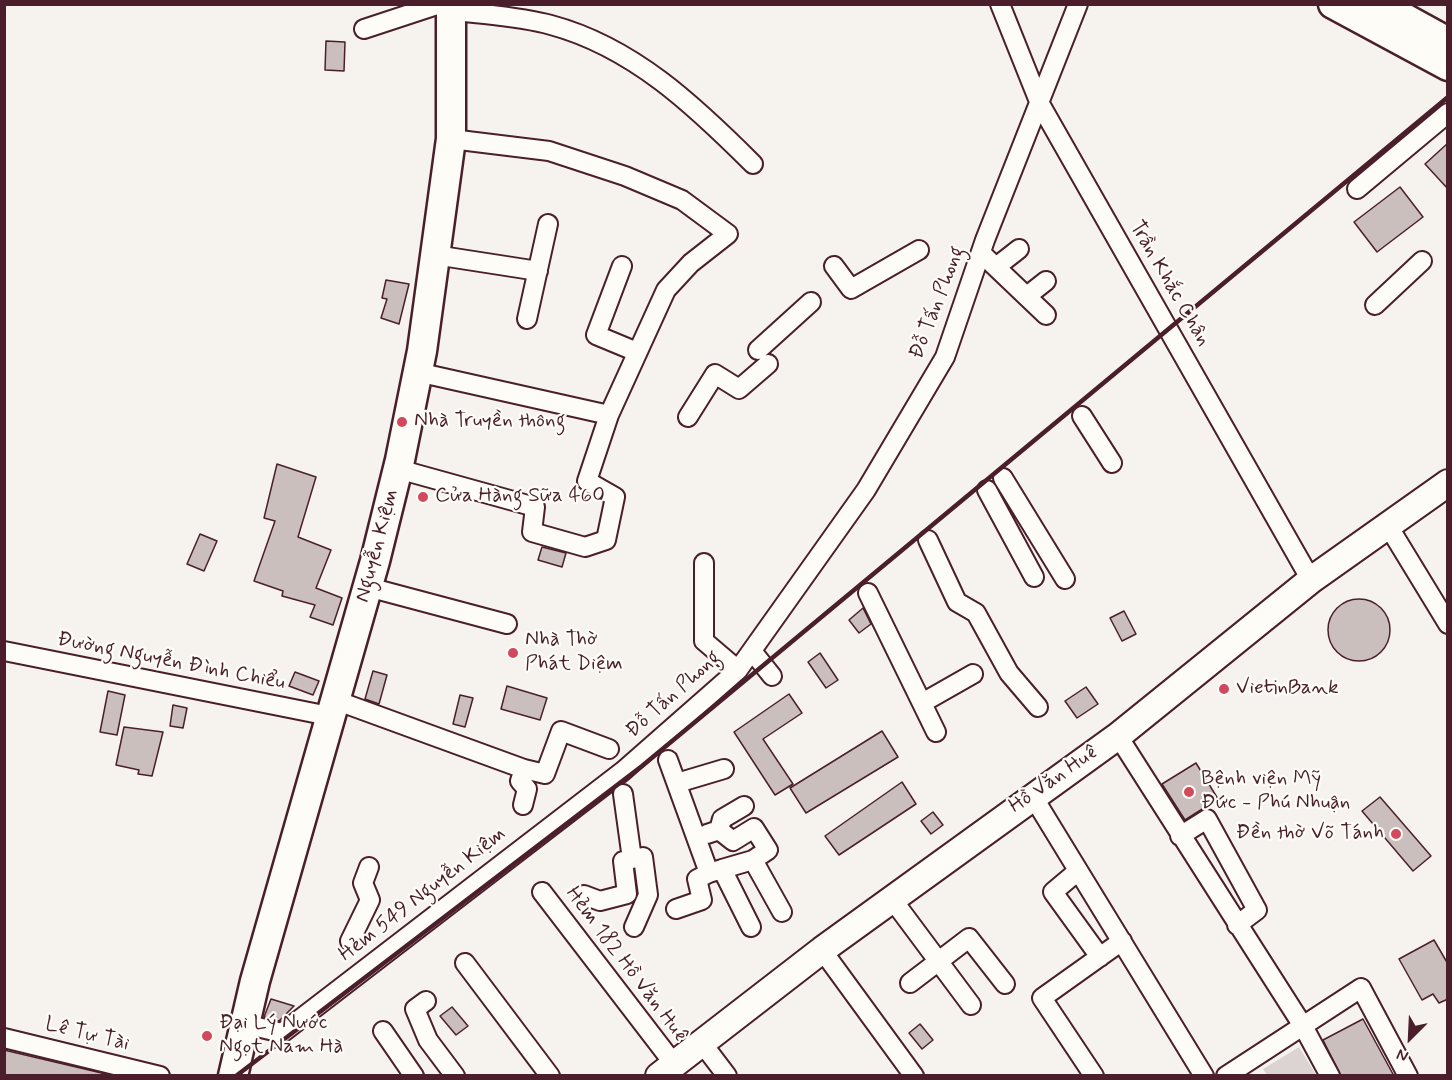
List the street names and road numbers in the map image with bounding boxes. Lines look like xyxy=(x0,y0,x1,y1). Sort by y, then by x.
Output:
street label: Trần Khắc Chân xyxy=(1123,217,1215,351)
street label: Đỗ Tấn Phong xyxy=(905,243,971,363)
street label: Nguyễn Kiệm xyxy=(351,487,405,605)
street label: Đường Nguyễn Đình Chiểu xyxy=(55,628,287,696)
street label: Đỗ Tấn Phong xyxy=(621,646,727,744)
street label: Hồ Văn Huê xyxy=(1005,740,1103,820)
street label: Hẻm 549 Nguyễn Kiệm xyxy=(335,822,511,968)
street label: Hẻm 182 Hồ Văn Huê xyxy=(559,882,693,1048)
street label: Lê Tự Tài xyxy=(42,1012,132,1058)

